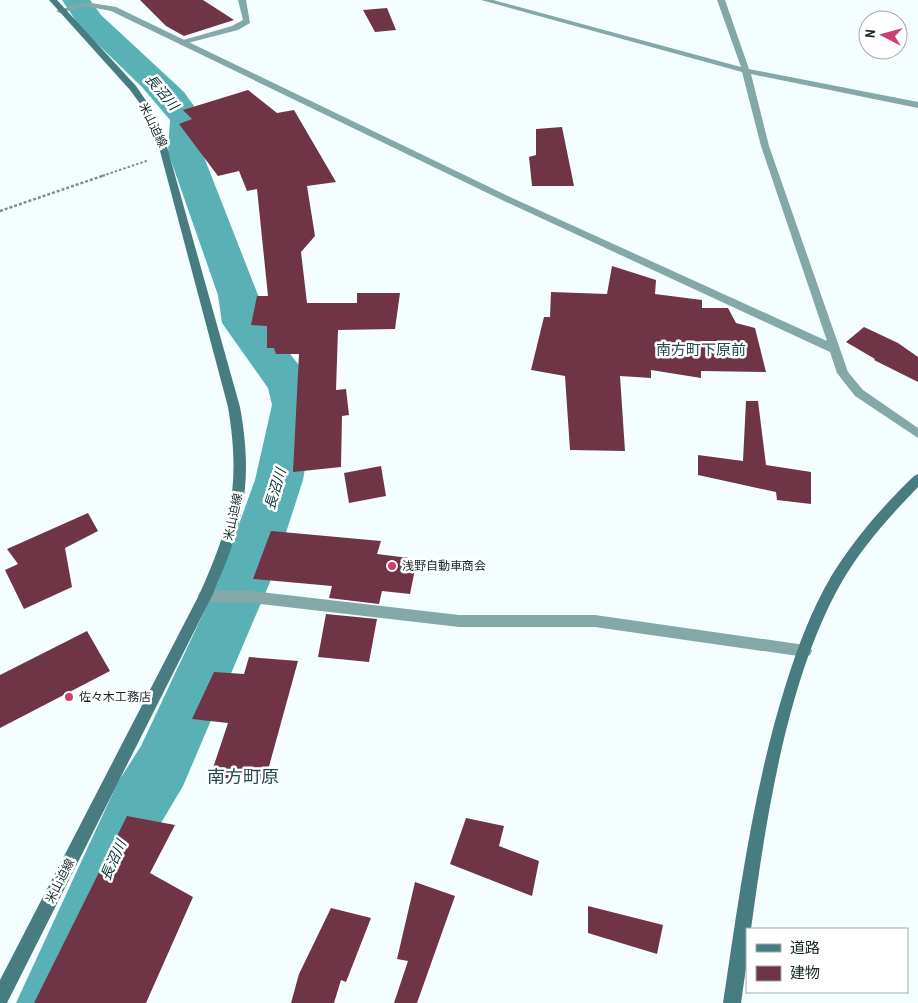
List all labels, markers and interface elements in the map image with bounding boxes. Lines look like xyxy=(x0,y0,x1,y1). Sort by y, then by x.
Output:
north arrow xyxy=(858,10,908,60)
text: N xyxy=(861,29,879,39)
water label: 長沼川 xyxy=(141,70,184,115)
street label: 米山迫線 xyxy=(135,100,171,150)
district label: 南方町下原前 xyxy=(656,339,746,360)
water label: 長沼川 xyxy=(260,464,290,512)
street label: 米山迫線 xyxy=(220,492,246,542)
place label: 浅野自動車商会 xyxy=(402,558,486,574)
marker: 浅野自動車商会 xyxy=(386,560,398,572)
place label: 佐々木工務店 xyxy=(79,689,151,705)
marker: 佐々木工務店 xyxy=(63,691,75,703)
district label: 南方町原 xyxy=(207,764,279,789)
water label: 長沼川 xyxy=(96,835,131,883)
street label: 米山迫線 xyxy=(42,856,78,906)
legend xyxy=(746,928,908,993)
text: 道路 xyxy=(790,937,820,958)
text: 建物 xyxy=(790,962,820,983)

